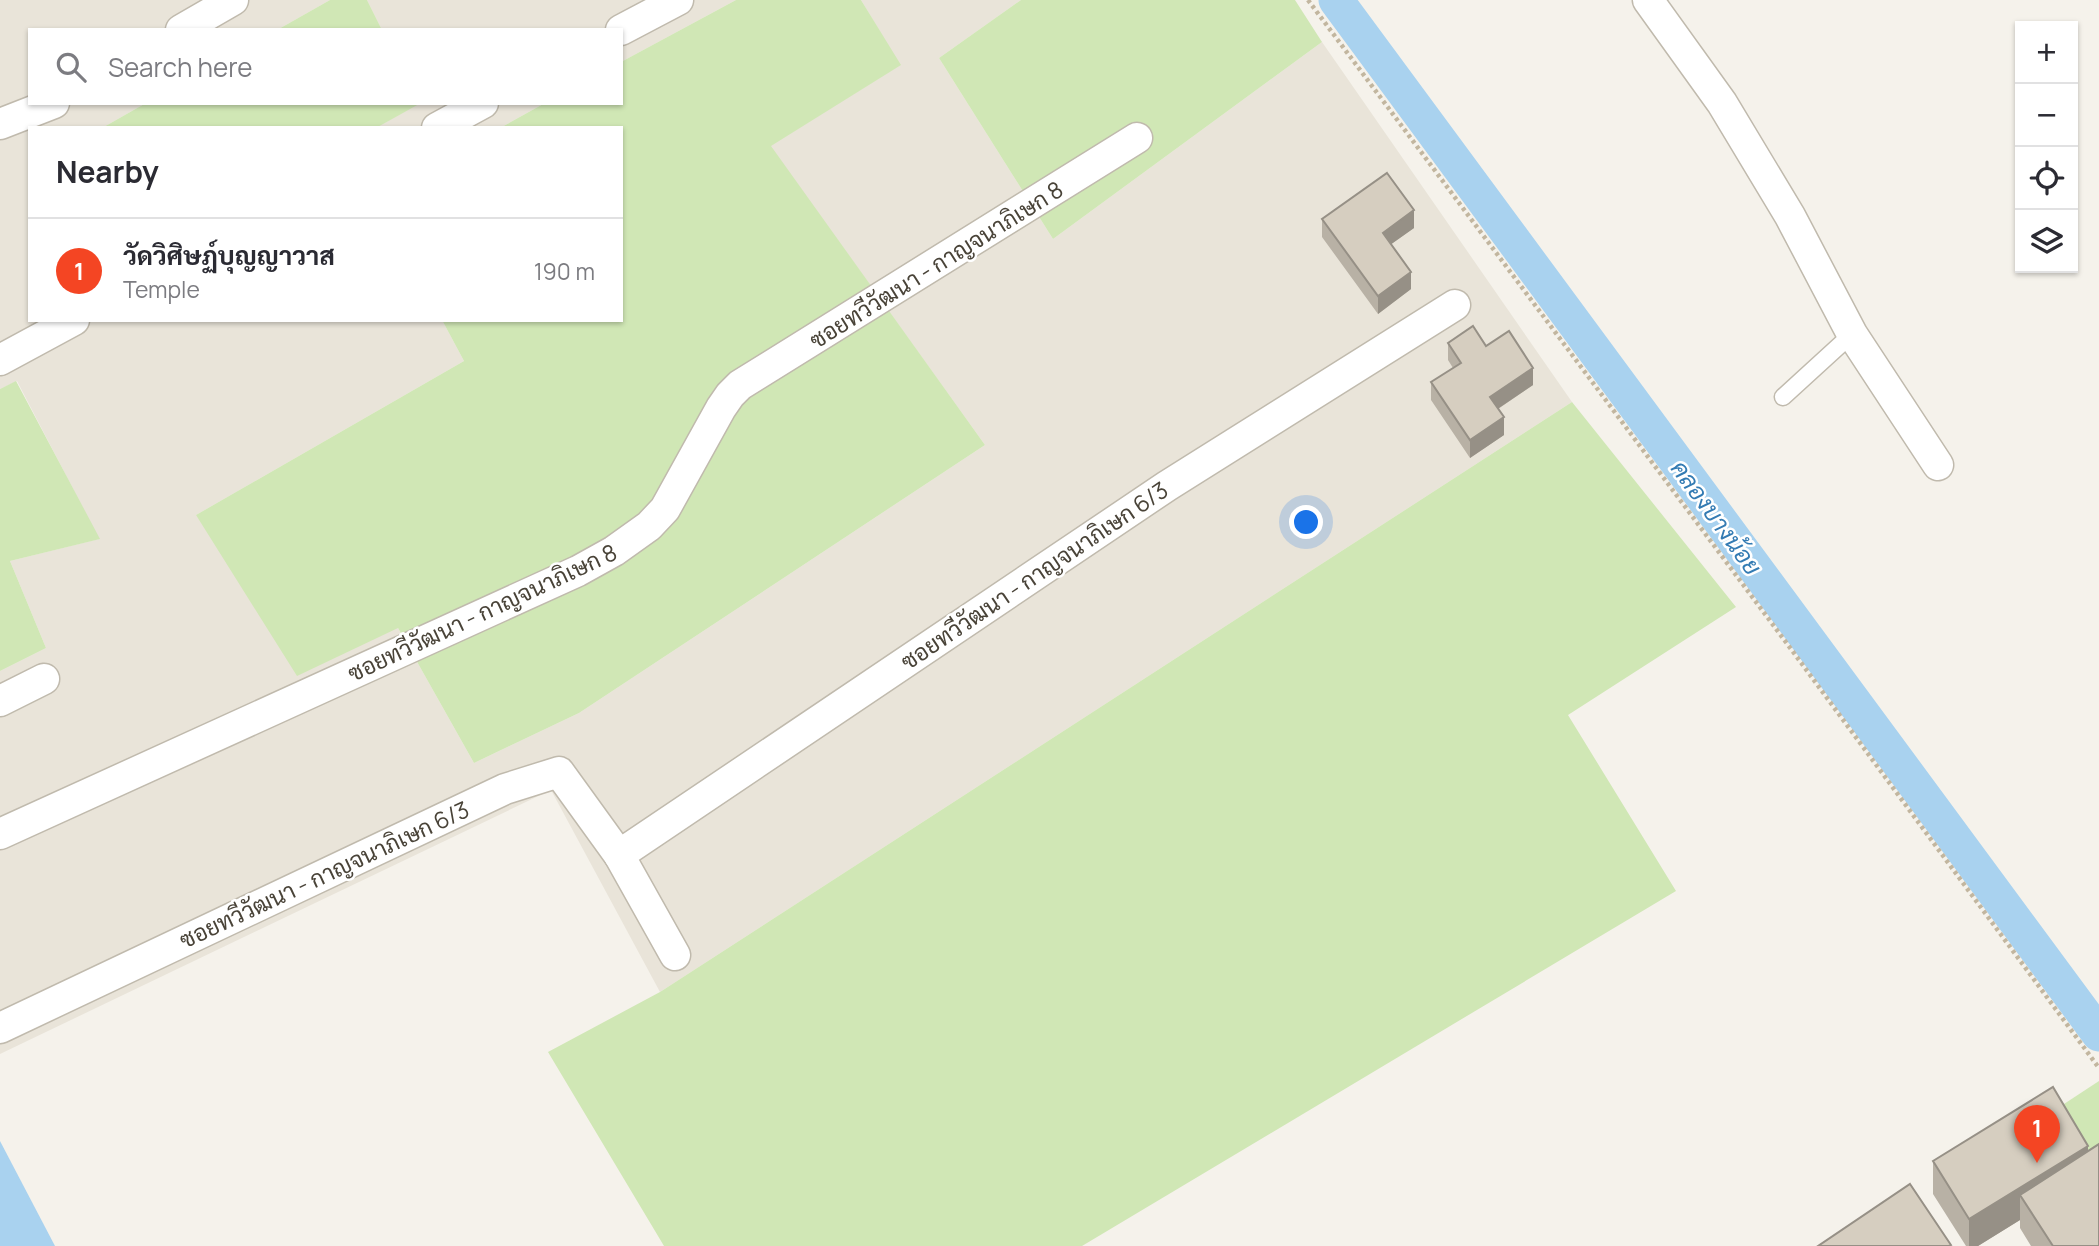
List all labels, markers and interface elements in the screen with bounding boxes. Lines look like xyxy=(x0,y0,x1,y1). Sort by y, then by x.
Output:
map controls xyxy=(2015,21,2078,273)
button: + xyxy=(2015,21,2078,84)
search box xyxy=(28,28,623,105)
icon: search xyxy=(52,48,90,86)
text: Search here xyxy=(108,49,253,85)
button: − xyxy=(2015,84,2078,147)
button: locate xyxy=(2015,147,2078,210)
text: Nearby xyxy=(56,151,159,192)
street label: ซอยทวีวัฒนา - กาญจนาภิเษก 8 xyxy=(803,173,1069,355)
button: layers xyxy=(2015,210,2078,273)
text: วัดวิศิษฏ์บุญญาวาส xyxy=(123,237,335,273)
text: 1 xyxy=(74,255,84,287)
text: 190 m xyxy=(534,255,595,287)
text: Temple xyxy=(123,273,200,305)
water label: คลองบางน้อย xyxy=(1664,453,1770,581)
street label: ซอยทวีวัฒนา - กาญจนาภิเษก 6/3 xyxy=(894,473,1174,677)
your location xyxy=(1289,505,1323,539)
street label: ซอยทวีวัฒนา - กาญจนาภิเษก 8 xyxy=(342,535,622,689)
street label: ซอยทวีวัฒนา - กาญจนาภิเษก 6/3 xyxy=(174,793,474,955)
pin: 1 xyxy=(2014,1105,2060,1163)

